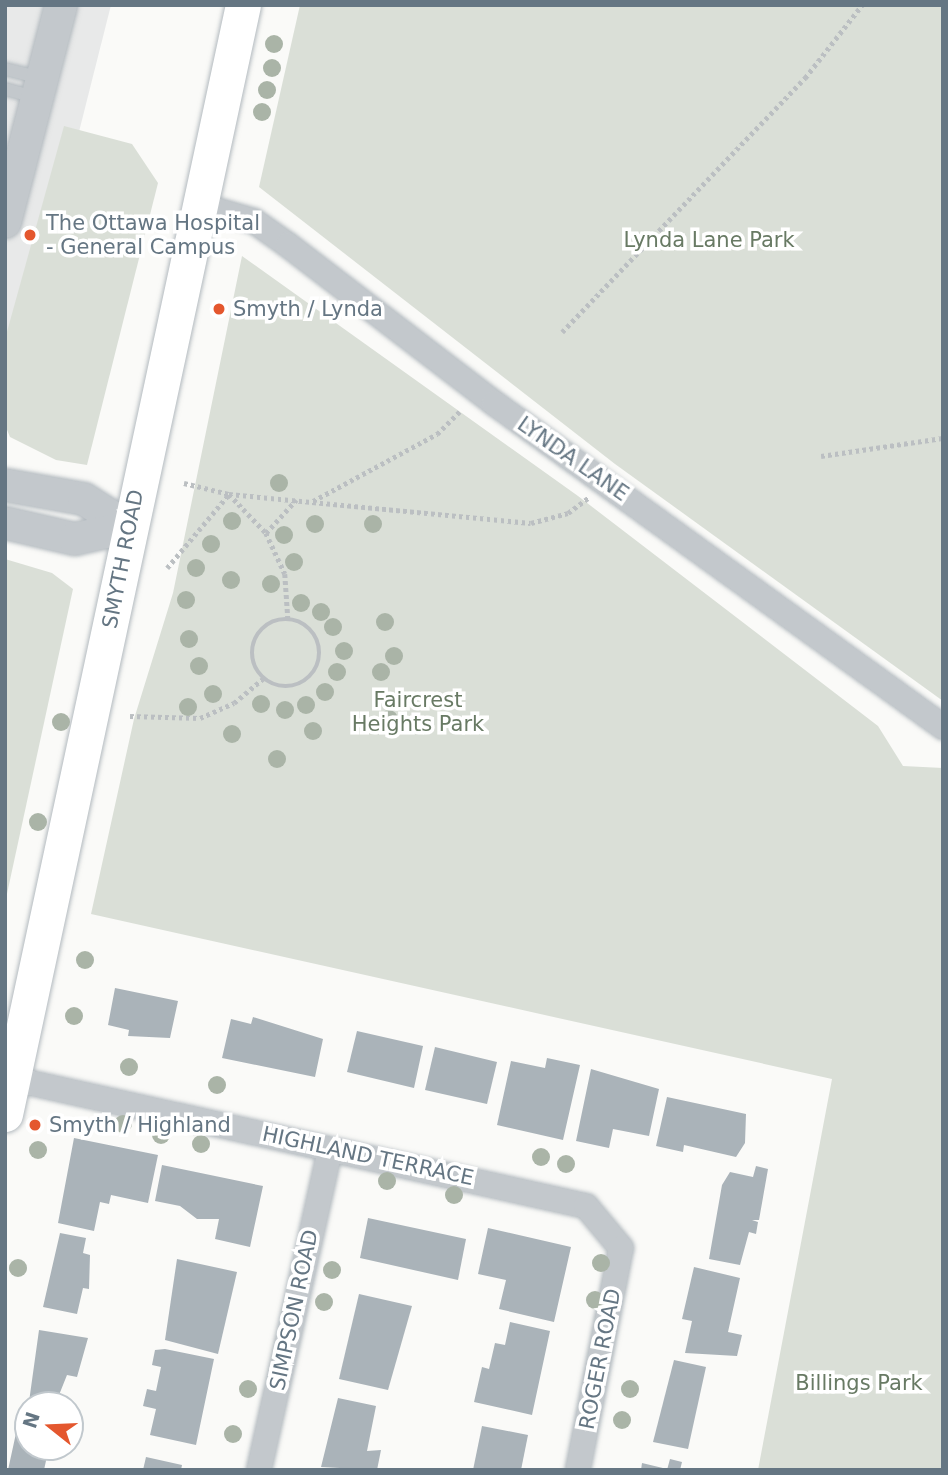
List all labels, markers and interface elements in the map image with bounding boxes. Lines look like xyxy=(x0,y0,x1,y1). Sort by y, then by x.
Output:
place label: The Ottawa Hospital - General Campus xyxy=(46,210,260,260)
marker: The Ottawa Hospital - General Campus xyxy=(20,225,40,245)
park label: Lynda Lane Park xyxy=(623,227,795,253)
place label: Smyth / Lynda xyxy=(233,296,383,322)
marker: Smyth / Lynda xyxy=(211,301,227,317)
street label: LYNDA LANE xyxy=(513,411,633,507)
street label: SMYTH ROAD xyxy=(97,487,149,631)
park label: Faircrest Heights Park xyxy=(352,687,484,737)
place label: Smyth / Highland xyxy=(49,1112,231,1138)
marker: Smyth / Highland xyxy=(27,1117,43,1133)
street label: HIGHLAND TERRACE xyxy=(260,1121,476,1191)
street label: SIMPSON ROAD xyxy=(265,1227,323,1393)
street label: ROGER ROAD xyxy=(574,1286,626,1432)
park label: Billings Park xyxy=(795,1370,923,1396)
north arrow xyxy=(14,1391,84,1461)
text: N xyxy=(18,1409,44,1431)

